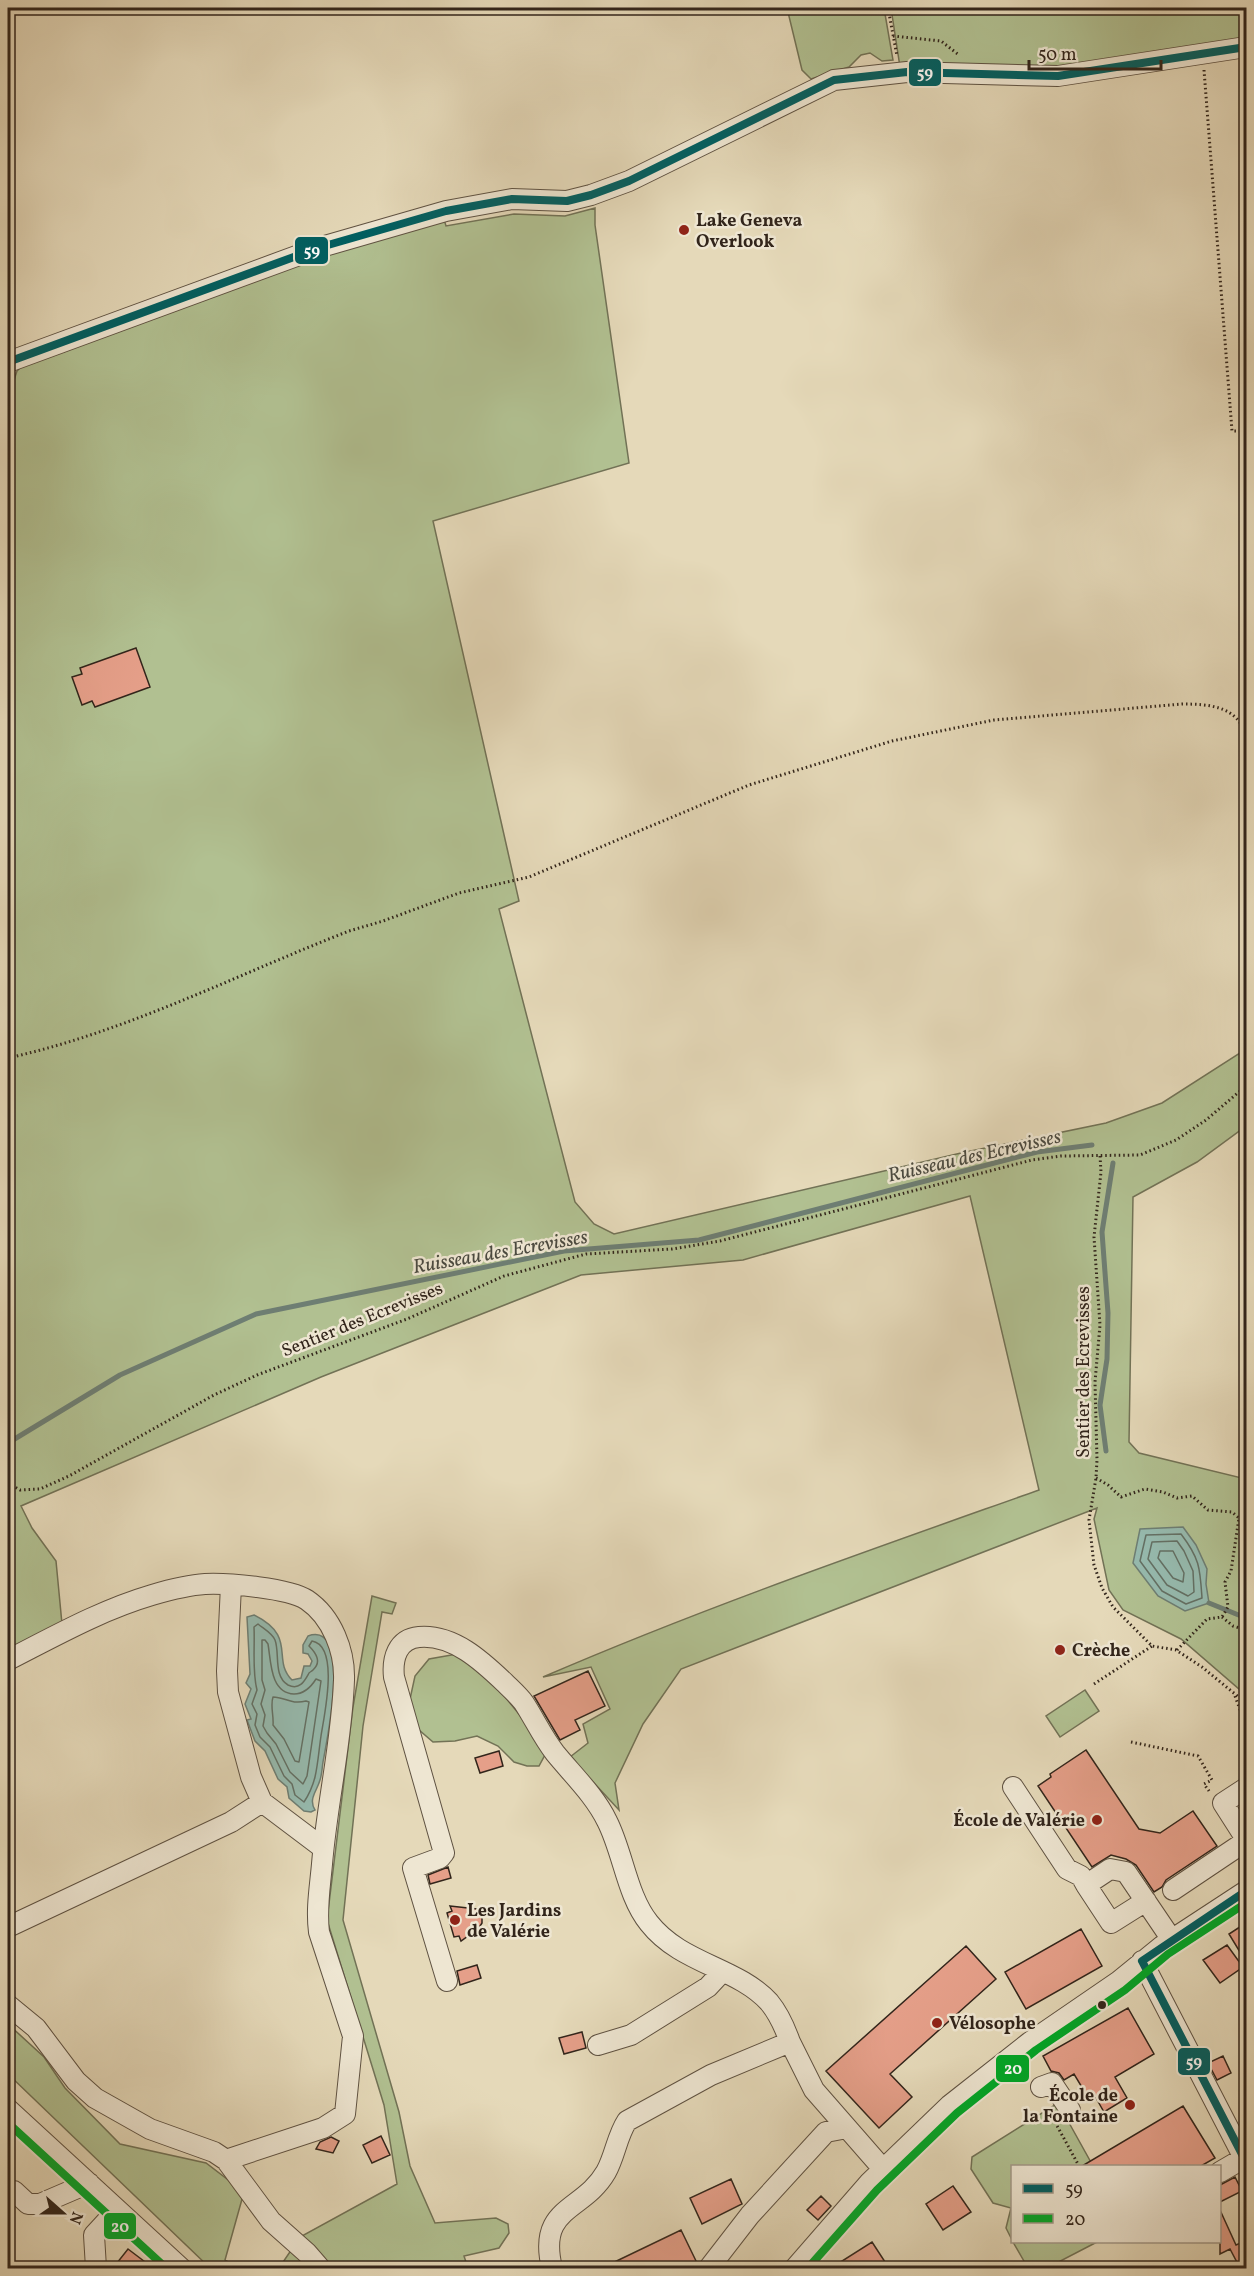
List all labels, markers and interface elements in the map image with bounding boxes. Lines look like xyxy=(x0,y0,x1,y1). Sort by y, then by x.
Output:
scale bar xyxy=(1029,33,1161,71)
text: 50 m xyxy=(1038,43,1077,68)
line badge: 59 xyxy=(908,58,942,87)
text: 59 xyxy=(917,63,933,85)
place label: Lake Geneva Overlook xyxy=(696,209,803,255)
marker: Lake Geneva Overlook xyxy=(677,223,691,237)
line badge: 59 xyxy=(294,236,329,265)
text: 59 xyxy=(304,241,320,263)
water label: Ruisseau des Ecrevisses xyxy=(885,1123,1064,1191)
water label: Ruisseau des Ecrevisses xyxy=(411,1224,591,1282)
street label: Sentier des Ecrevisses xyxy=(278,1277,447,1364)
street label: Sentier des Ecrevisses xyxy=(1072,1286,1097,1458)
place label: Crèche xyxy=(1072,1639,1130,1664)
marker: Crèche xyxy=(1053,1643,1067,1657)
place label: École de Valérie xyxy=(953,1809,1085,1834)
marker: École de Valérie xyxy=(1090,1813,1104,1827)
place label: Les Jardins de Valérie xyxy=(467,1899,561,1945)
marker: Les Jardins de Valérie xyxy=(448,1913,462,1927)
unlabelled marker xyxy=(1096,1999,1108,2011)
place label: Vélosophe xyxy=(949,2012,1036,2037)
marker: Vélosophe xyxy=(930,2016,944,2030)
line badge: 59 xyxy=(1177,2047,1211,2076)
text: 59 xyxy=(1186,2052,1202,2074)
line badge: 20 xyxy=(995,2054,1030,2083)
text: 20 xyxy=(1004,2059,1022,2081)
place label: École de la Fontaine xyxy=(1023,2084,1118,2130)
marker: École de la Fontaine xyxy=(1123,2098,1137,2112)
legend xyxy=(1011,2165,1221,2243)
text: 59 xyxy=(1065,2178,1083,2203)
north arrow xyxy=(33,2183,93,2243)
text: N xyxy=(63,2208,87,2227)
text: 20 xyxy=(1065,2208,1085,2233)
line badge: 20 xyxy=(103,2212,137,2240)
text: 20 xyxy=(111,2217,129,2239)

